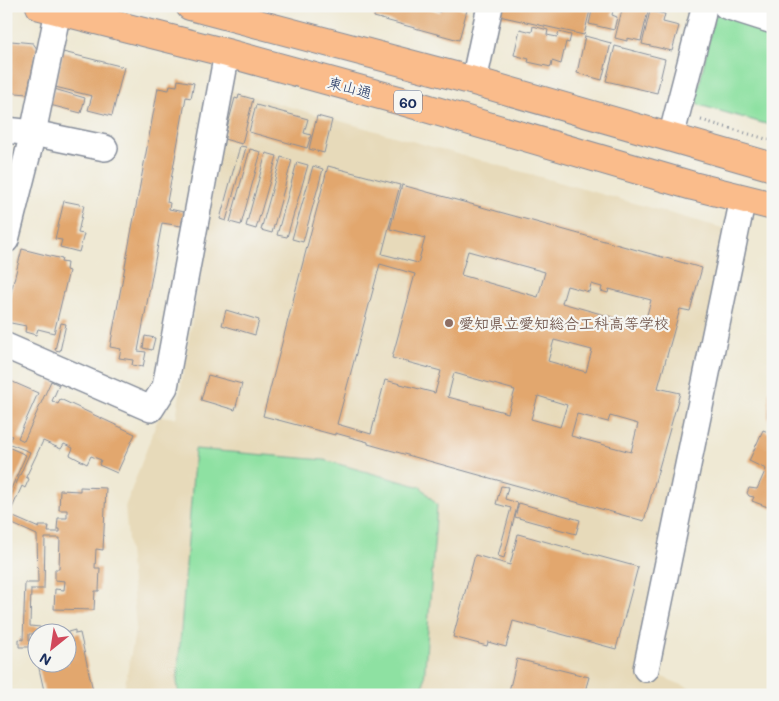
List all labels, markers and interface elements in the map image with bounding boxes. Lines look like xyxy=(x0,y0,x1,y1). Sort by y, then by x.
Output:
street label: 東山通 xyxy=(326,72,374,102)
road number: 60 xyxy=(394,90,422,114)
place label: 愛知県立愛知総合工科高等学校 xyxy=(459,313,669,333)
marker: 愛知県立愛知総合工科高等学校 xyxy=(443,317,455,329)
north arrow xyxy=(28,624,78,674)
text: N xyxy=(36,649,55,671)

